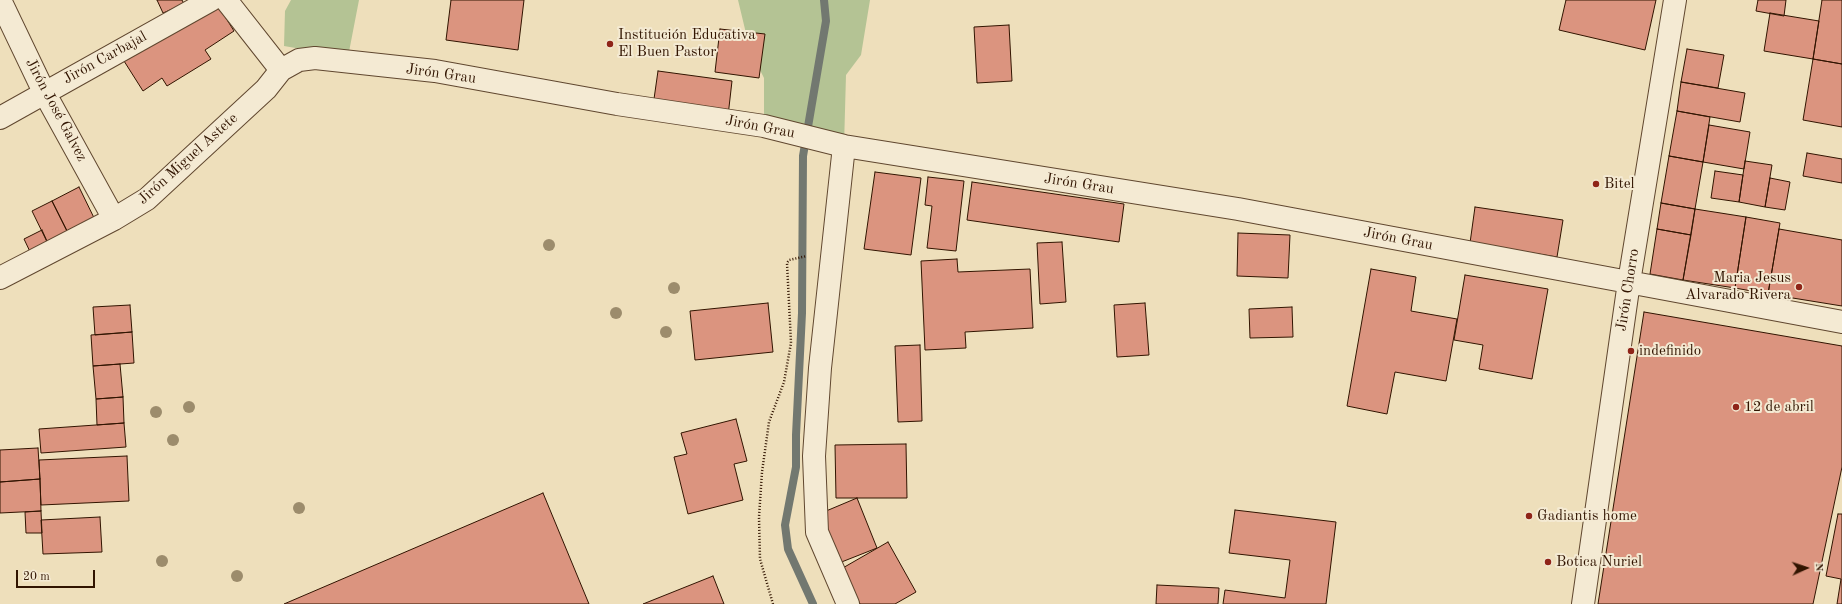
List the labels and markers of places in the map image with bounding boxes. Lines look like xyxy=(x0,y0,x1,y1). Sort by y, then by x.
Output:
place label: Institución Educativa El Buen Pastor xyxy=(618,26,756,61)
marker: Institución Educativa El Buen Pastor xyxy=(605,39,615,49)
place label: Bitel xyxy=(1604,175,1635,193)
marker: Bitel xyxy=(1591,179,1601,189)
place label: Maria Jesus Alvarado Rivera xyxy=(1685,269,1791,304)
marker: Maria Jesus Alvarado Rivera xyxy=(1794,282,1804,292)
place label: indefinido xyxy=(1639,342,1701,360)
marker: indefinido xyxy=(1626,346,1636,356)
place label: 12 de abril xyxy=(1744,398,1814,416)
marker: 12 de abril xyxy=(1731,402,1741,412)
place label: Gadiantis home xyxy=(1537,507,1637,525)
marker: Gadiantis home xyxy=(1524,511,1534,521)
place label: Botica Nuriel xyxy=(1556,553,1642,571)
marker: Botica Nuriel xyxy=(1543,557,1553,567)

